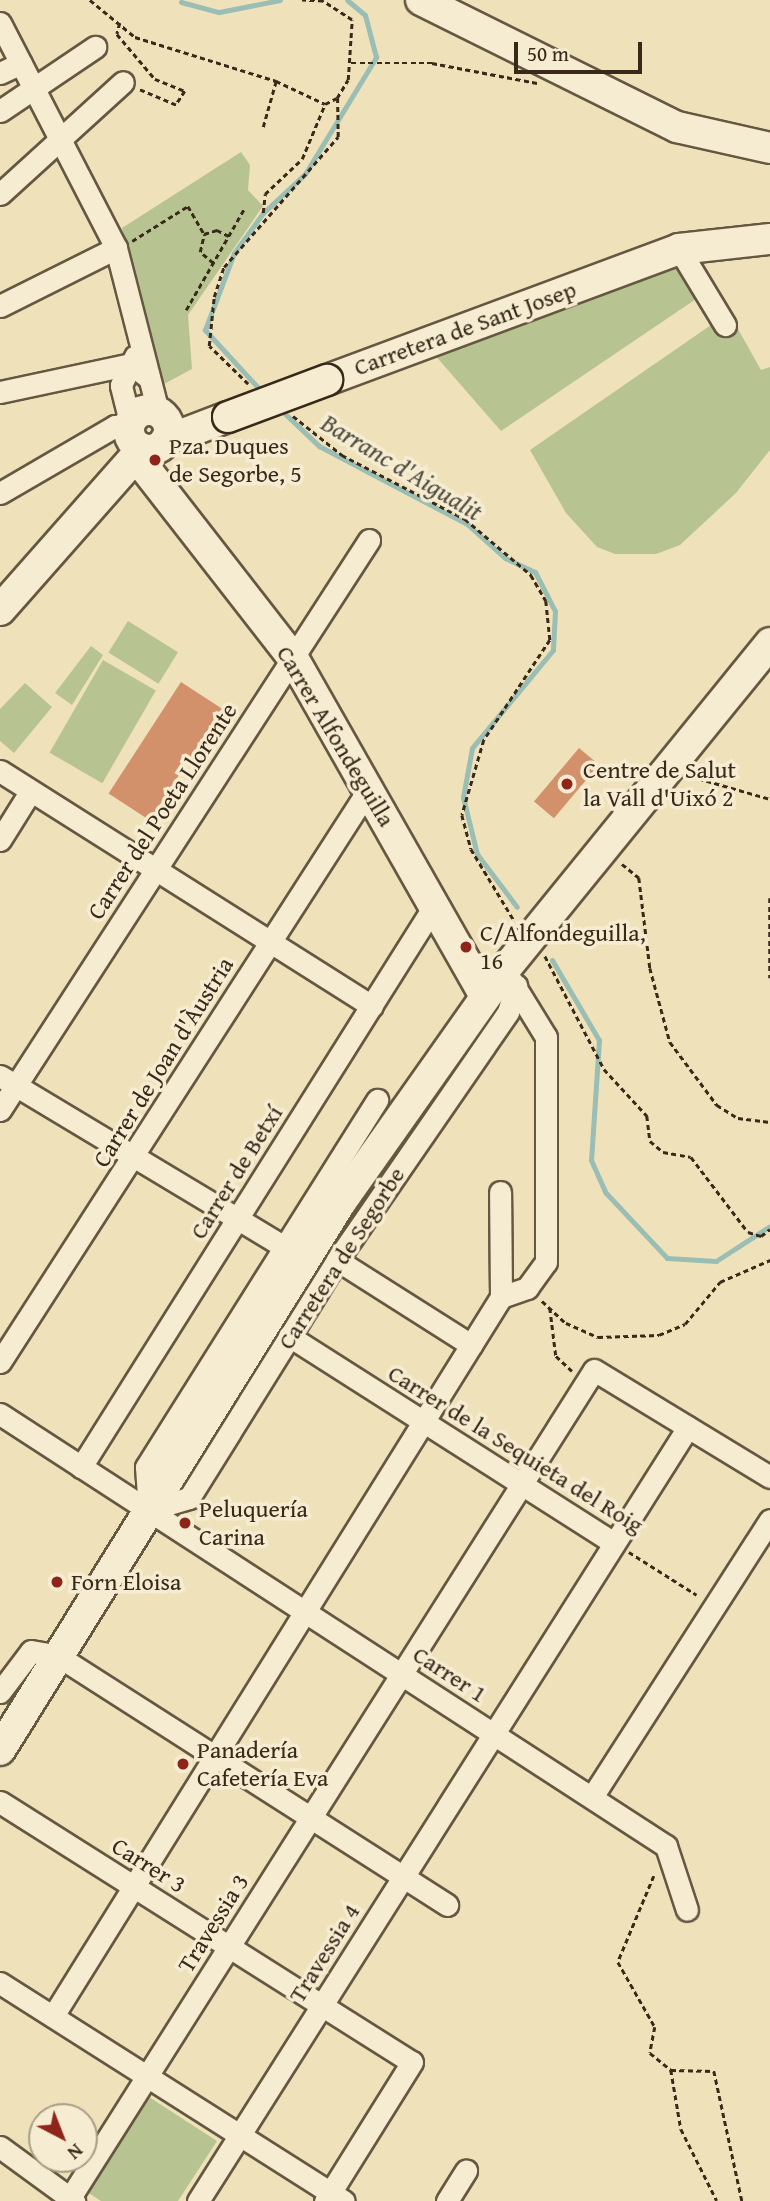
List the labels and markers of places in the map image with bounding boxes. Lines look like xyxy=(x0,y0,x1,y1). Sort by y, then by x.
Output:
place label: Pza. Duques de Segorbe, 5 xyxy=(169,432,302,488)
marker: Pza. Duques de Segorbe, 5 xyxy=(147,452,163,468)
place label: Centre de Salut la Vall d'Uixó 2 xyxy=(583,756,736,812)
marker: Centre de Salut la Vall d'Uixó 2 xyxy=(557,774,577,794)
place label: C/Alfondeguilla, 16 xyxy=(480,919,645,975)
marker: C/Alfondeguilla, 16 xyxy=(458,939,474,955)
place label: Peluquería Carina xyxy=(199,1495,308,1551)
marker: Peluquería Carina xyxy=(177,1515,193,1531)
place label: Forn Eloisa xyxy=(71,1568,181,1596)
marker: Forn Eloisa xyxy=(49,1574,65,1590)
place label: Panadería Cafetería Eva xyxy=(197,1736,328,1792)
marker: Panadería Cafetería Eva xyxy=(175,1756,191,1772)

